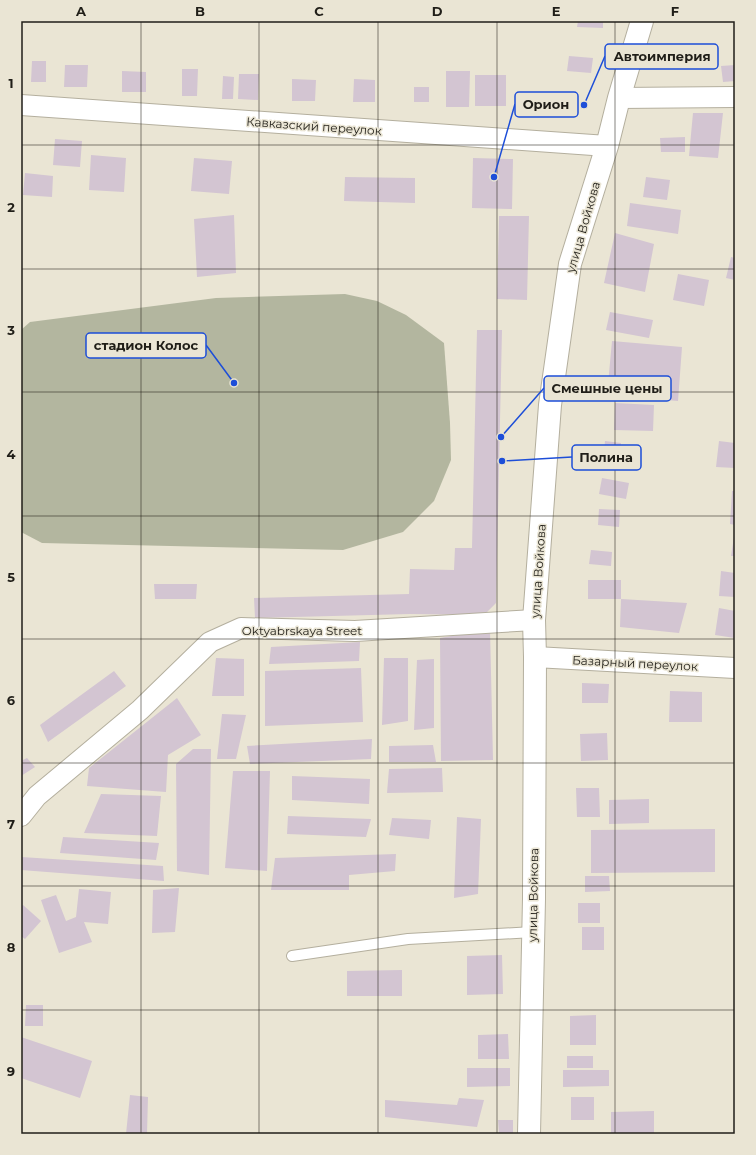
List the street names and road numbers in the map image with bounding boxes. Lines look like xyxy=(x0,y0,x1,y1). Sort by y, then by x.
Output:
street label: Кавказский переулок xyxy=(246,114,382,138)
street label: улица Войкова xyxy=(563,180,603,275)
street label: улица Войкова xyxy=(527,523,549,619)
street label: Oktyabrskaya Street xyxy=(242,623,362,638)
street label: Базарный переулок xyxy=(572,652,698,674)
street label: улица Войкова xyxy=(525,848,541,943)

